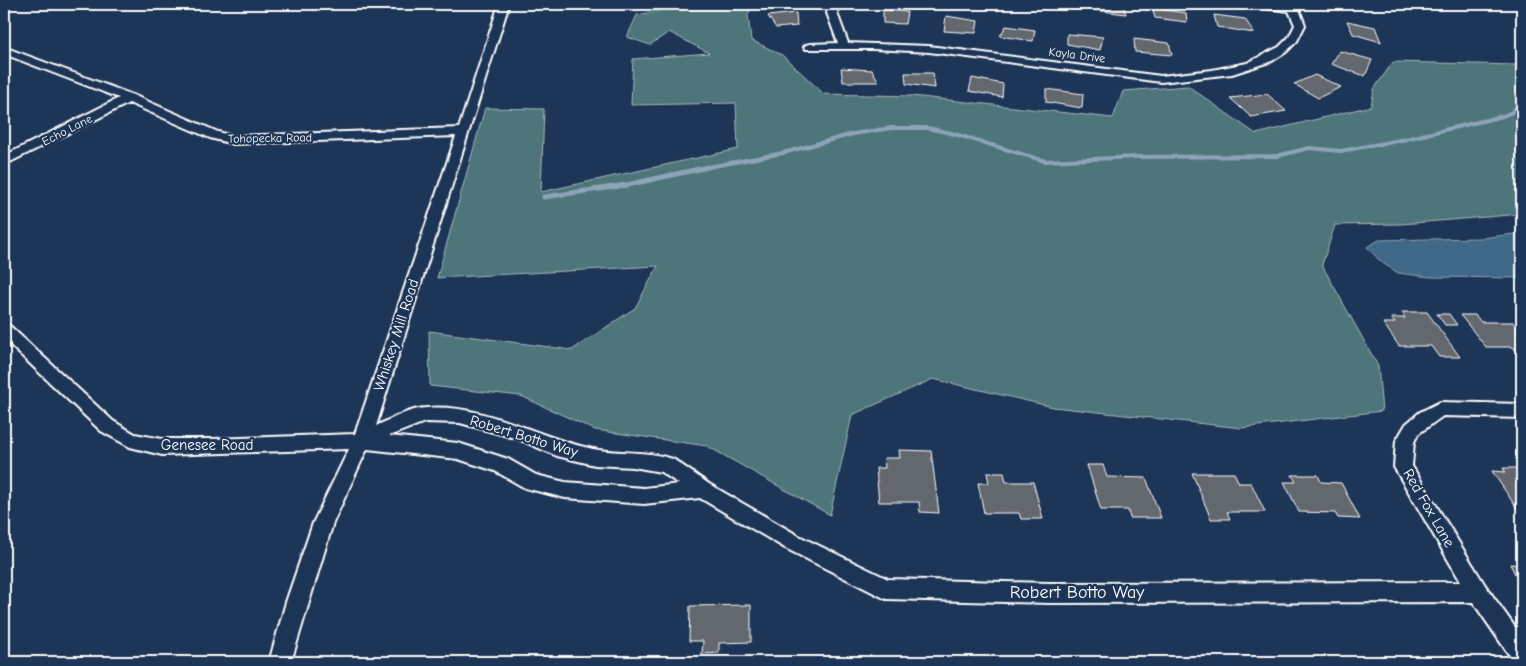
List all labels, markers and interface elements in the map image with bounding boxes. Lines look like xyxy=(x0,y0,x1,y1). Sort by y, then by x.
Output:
street label: Kayla Drive xyxy=(1048,45,1106,65)
street label: Echo Lane xyxy=(40,111,94,149)
street label: Tohopecka Road xyxy=(228,130,312,146)
street label: Whiskey Mill Road xyxy=(369,277,423,393)
street label: Robert Botto Way xyxy=(468,411,581,461)
street label: Genesee Road xyxy=(161,436,253,454)
street label: Red Fox Lane xyxy=(1399,466,1459,551)
street label: Robert Botto Way xyxy=(1010,582,1145,603)

